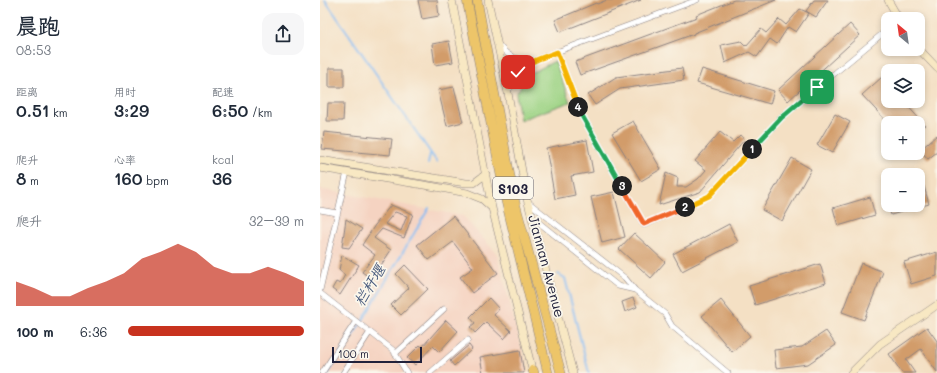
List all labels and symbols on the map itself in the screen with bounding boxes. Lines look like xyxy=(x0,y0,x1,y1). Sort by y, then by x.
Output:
north arrow xyxy=(881,12,925,56)
pin xyxy=(501,55,535,89)
pin xyxy=(800,70,834,104)
pin: 4 xyxy=(568,97,588,117)
pin: 1 xyxy=(742,139,762,159)
pin: 3 xyxy=(612,176,632,196)
road number: S103 xyxy=(493,177,533,199)
pin: 2 xyxy=(675,197,695,217)
street label: Jiannan Avenue xyxy=(524,213,570,319)
water label: 栏杆堰 xyxy=(349,259,390,309)
scale bar xyxy=(332,345,422,364)

